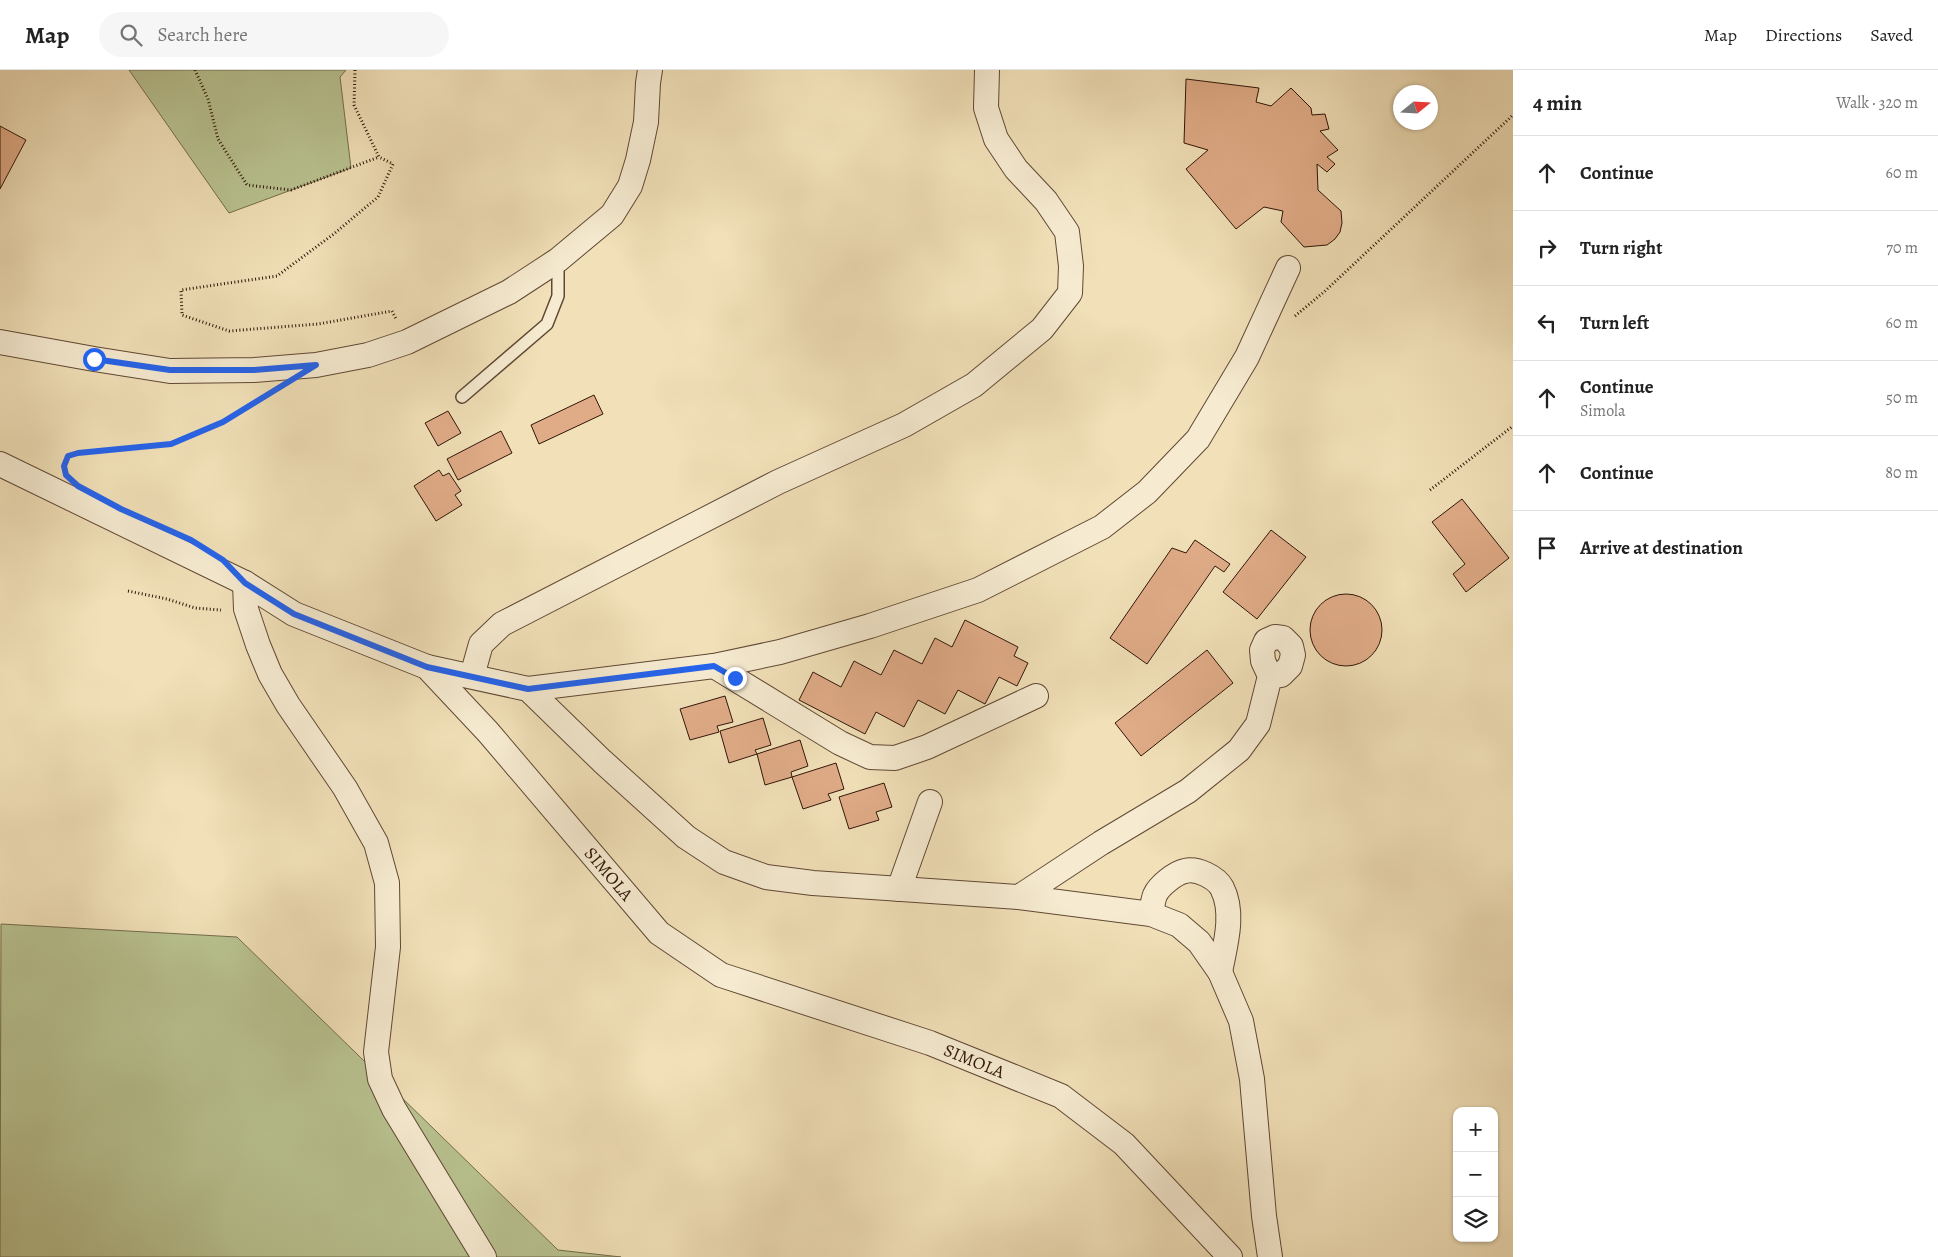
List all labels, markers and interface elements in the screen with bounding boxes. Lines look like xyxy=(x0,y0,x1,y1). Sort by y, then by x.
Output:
search box xyxy=(99,12,449,57)
text: Map xyxy=(25,19,69,51)
icon: search xyxy=(117,21,145,49)
text: Search here xyxy=(157,22,248,48)
text: Map xyxy=(1704,23,1737,47)
text: Directions xyxy=(1765,23,1842,47)
text: Saved xyxy=(1870,23,1913,47)
north arrow xyxy=(1393,85,1438,130)
text: 4 min xyxy=(1533,89,1582,117)
text: Walk · 320 m xyxy=(1836,92,1918,114)
icon: ahead xyxy=(1533,159,1561,187)
text: Continue xyxy=(1580,160,1654,186)
text: 60 m xyxy=(1886,162,1918,184)
icon: right xyxy=(1533,234,1561,262)
text: Turn right xyxy=(1580,235,1662,261)
text: 70 m xyxy=(1886,237,1918,259)
icon: left xyxy=(1533,309,1561,337)
text: Turn left xyxy=(1580,310,1649,336)
text: 60 m xyxy=(1886,312,1918,334)
route start xyxy=(83,348,106,371)
text: Continue xyxy=(1580,374,1654,400)
icon: ahead xyxy=(1533,384,1561,412)
text: 50 m xyxy=(1886,387,1918,409)
text: Simola xyxy=(1580,400,1625,422)
icon: ahead xyxy=(1533,459,1561,487)
text: Continue xyxy=(1580,460,1654,486)
text: 80 m xyxy=(1885,462,1918,484)
icon: arrive xyxy=(1533,534,1561,562)
text: Arrive at destination xyxy=(1580,535,1743,561)
route end xyxy=(724,667,747,690)
street label: SIMOLA xyxy=(579,842,639,906)
street label: SIMOLA xyxy=(940,1038,1009,1084)
map controls xyxy=(1453,1107,1498,1242)
button: + xyxy=(1453,1107,1498,1152)
button: − xyxy=(1453,1152,1498,1197)
button: layers xyxy=(1453,1197,1498,1242)

